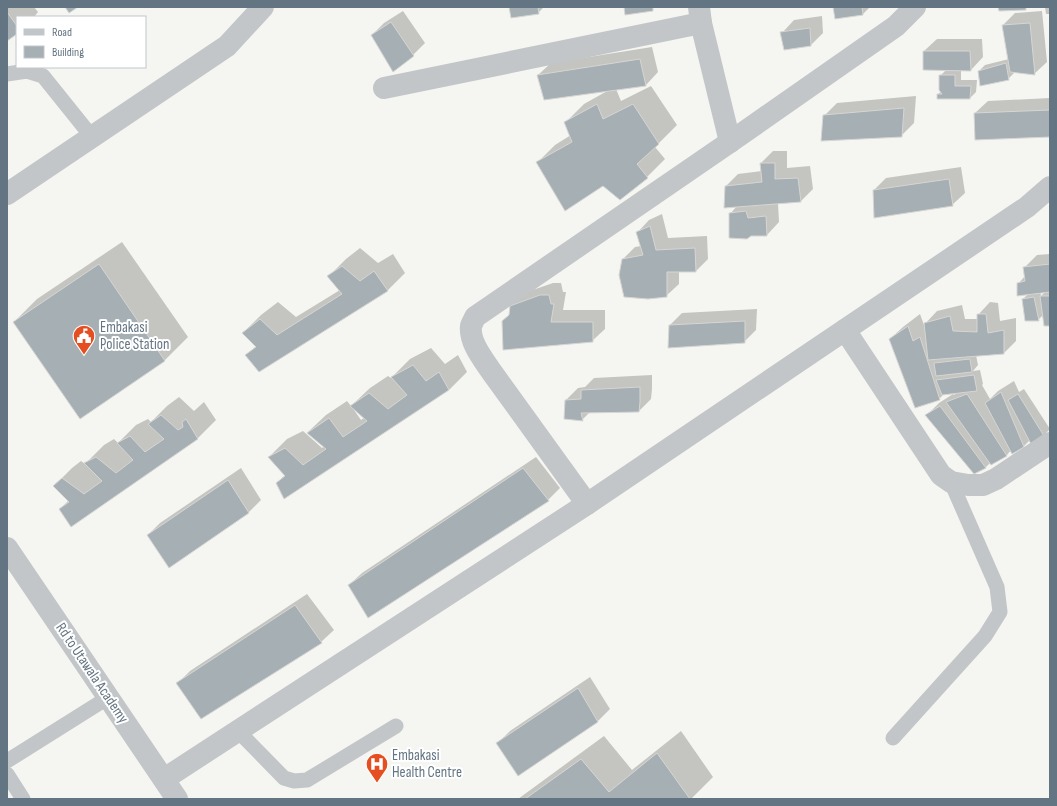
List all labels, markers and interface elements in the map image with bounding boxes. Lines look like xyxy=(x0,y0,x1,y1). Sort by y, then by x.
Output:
legend xyxy=(16,16,146,68)
text: Road xyxy=(52,25,72,40)
text: Building xyxy=(52,45,84,60)
place label: Embakasi Police Station xyxy=(100,318,170,354)
public building icon: Embakasi Police Station xyxy=(71,323,97,356)
street label: Rd to Utawala Academy xyxy=(51,619,133,727)
place label: Embakasi Health Centre xyxy=(392,746,462,782)
hospital icon: Embakasi Health Centre xyxy=(364,751,390,784)

